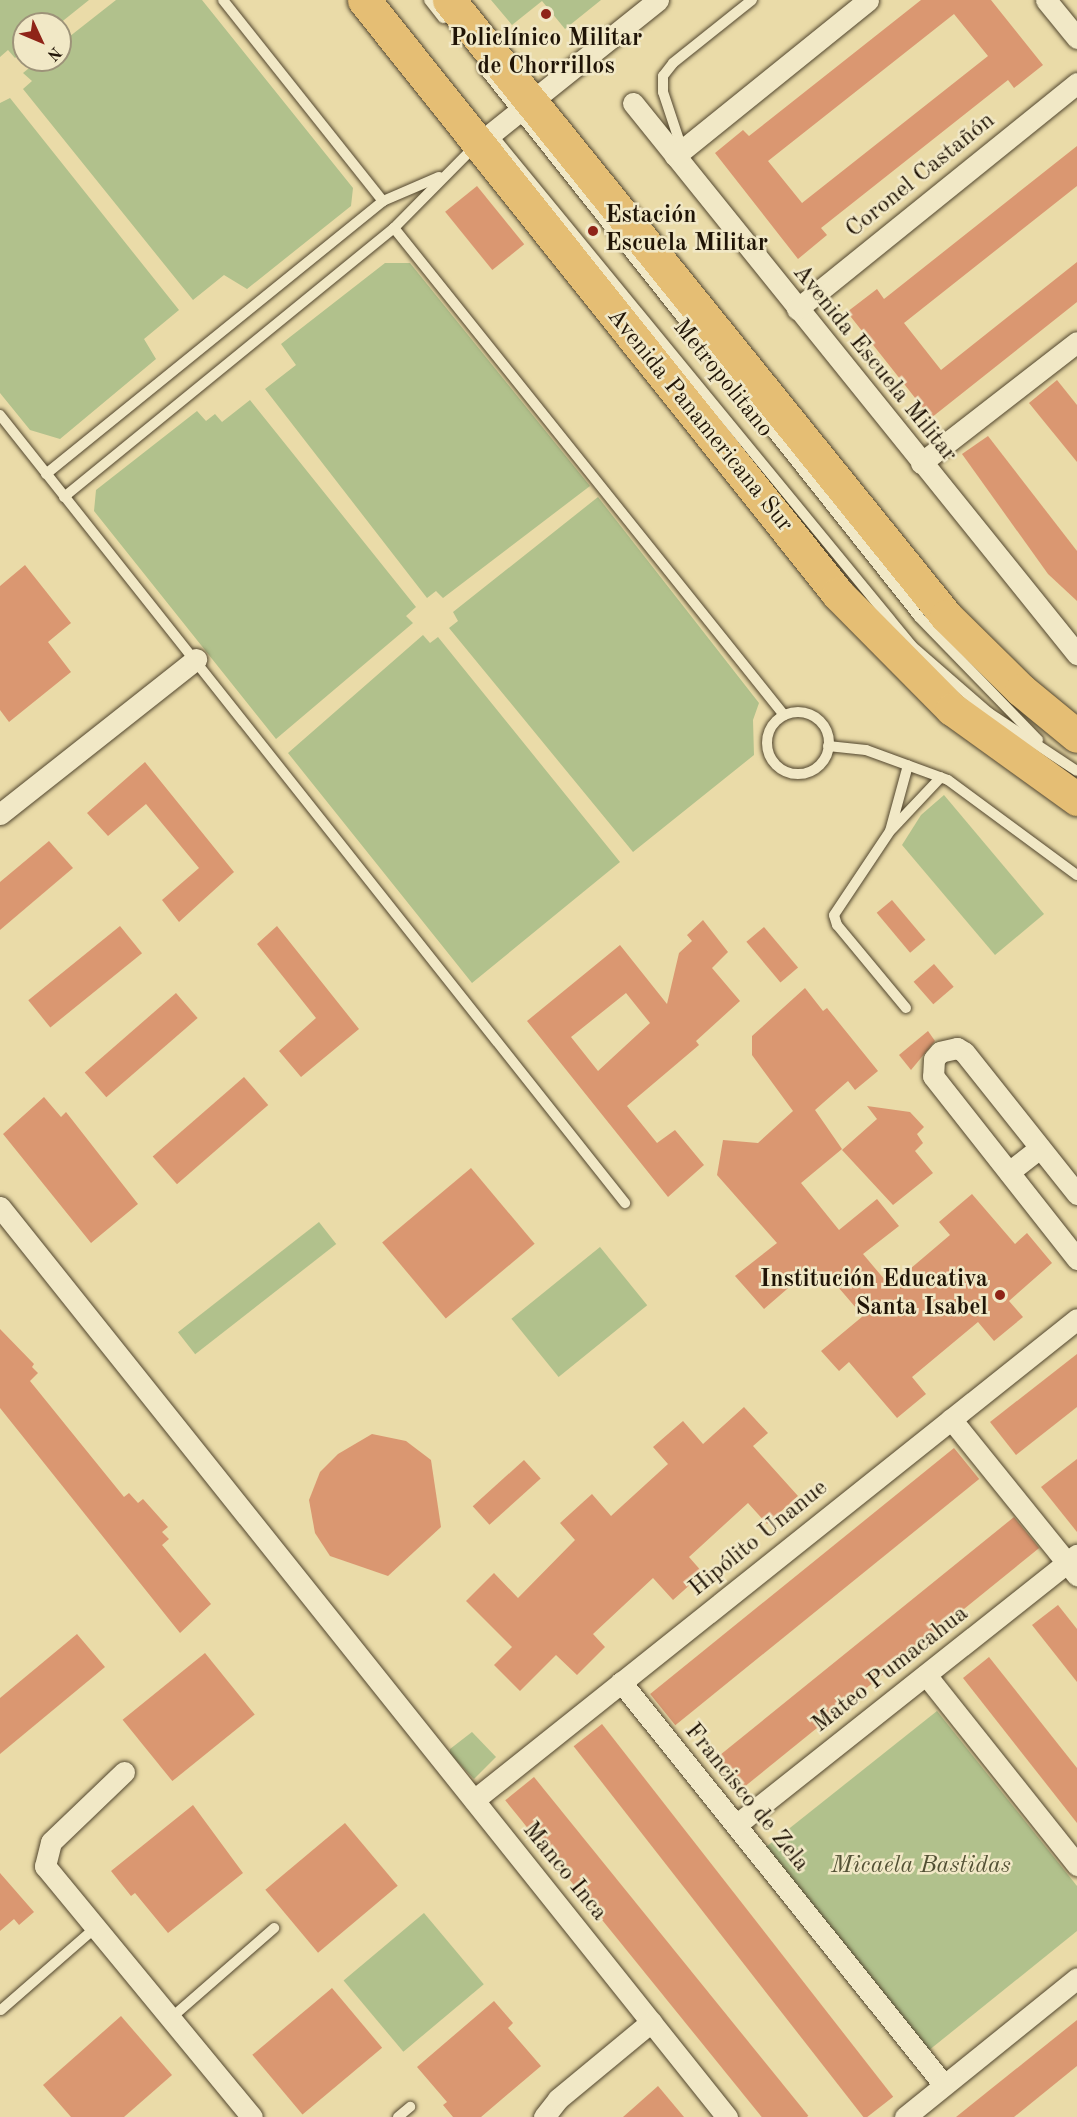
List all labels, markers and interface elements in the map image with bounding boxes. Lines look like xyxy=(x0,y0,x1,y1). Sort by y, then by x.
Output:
marker: Policlínico Militar de Chorrillos xyxy=(537,5,555,23)
north arrow xyxy=(12,12,72,72)
place label: Policlínico Militar de Chorrillos xyxy=(450,26,642,82)
text: N xyxy=(44,43,64,63)
street label: Coronel Castañón xyxy=(841,107,1001,245)
place label: Estación Escuela Militar xyxy=(605,203,768,259)
marker: Estación Escuela Militar xyxy=(586,224,600,238)
street label: Avenida Escuela Militar xyxy=(785,259,963,469)
street label: Avenida Panamericana Sur xyxy=(600,303,798,539)
street label: Metropolitano xyxy=(666,314,778,444)
place label: Institución Educativa Santa Isabel xyxy=(760,1267,988,1323)
marker: Institución Educativa Santa Isabel xyxy=(993,1288,1007,1302)
street label: Hipólito Unanue xyxy=(684,1474,834,1604)
street label: Mateo Pumacahua xyxy=(807,1600,975,1740)
street label: Francisco de Zela xyxy=(677,1718,815,1878)
street label: Manco Inca xyxy=(515,1817,613,1927)
park label: Micaela Bastidas xyxy=(831,1853,1011,1881)

